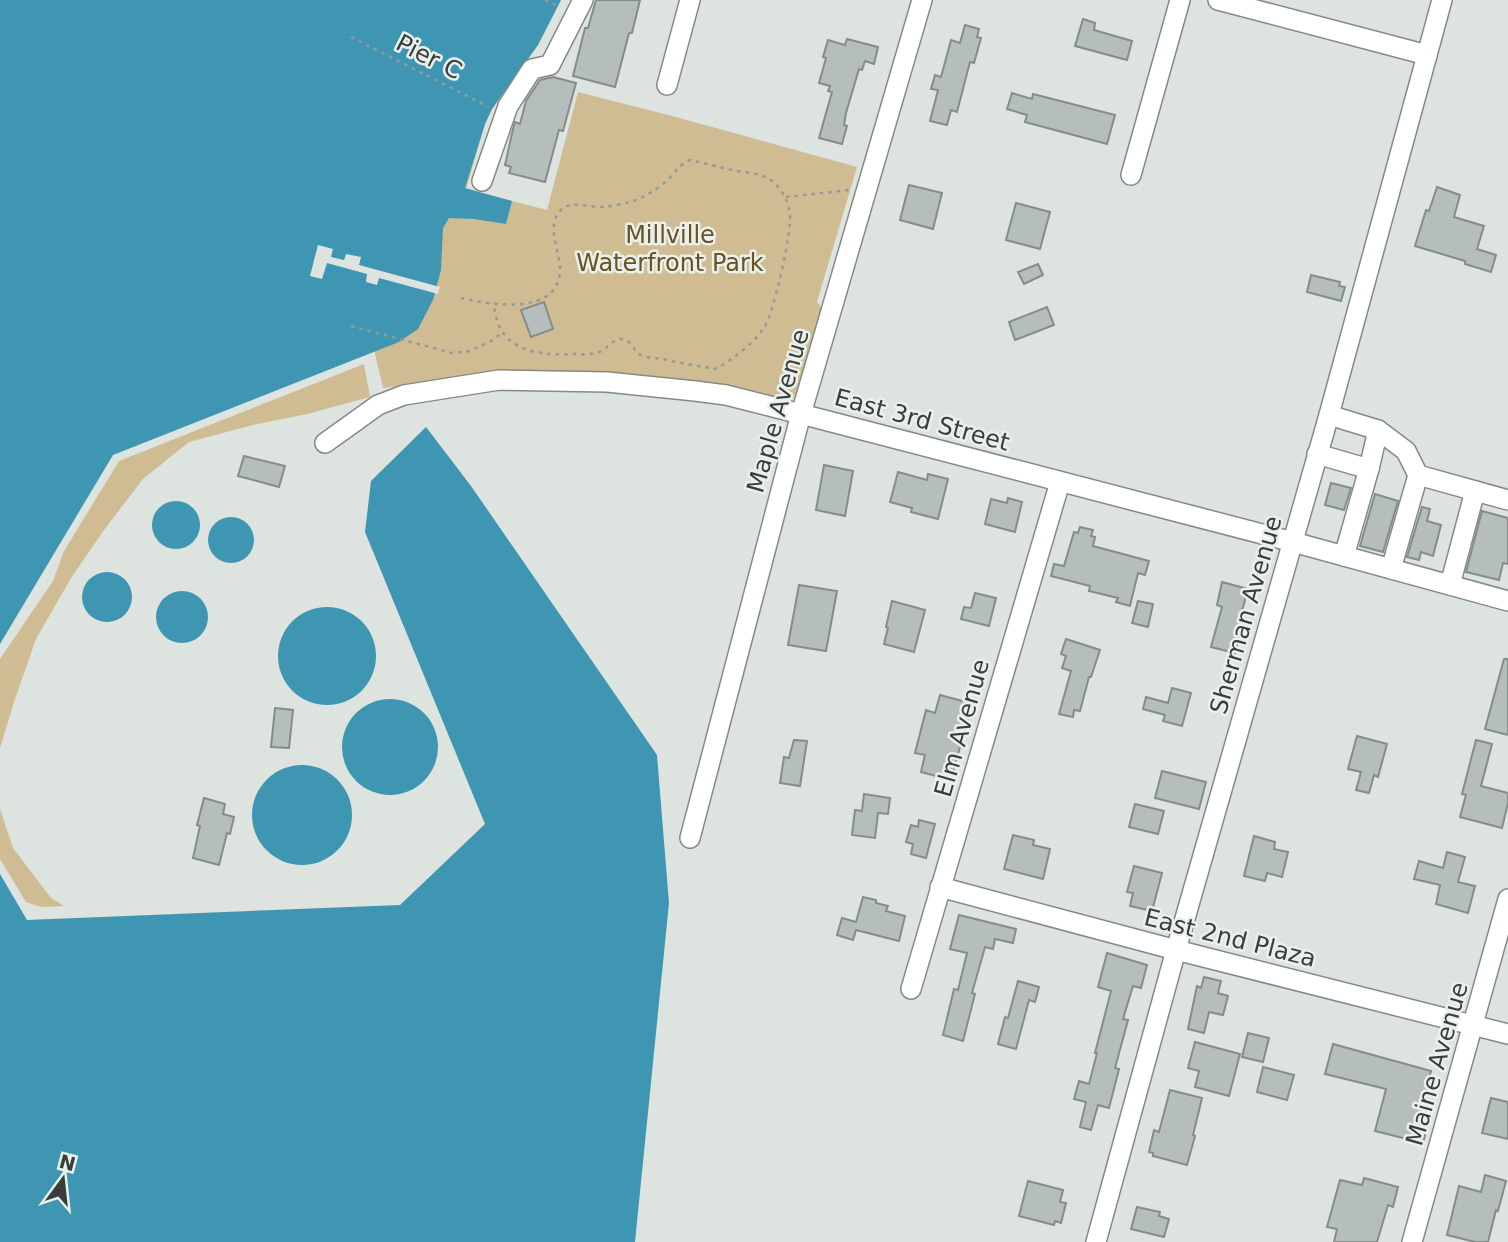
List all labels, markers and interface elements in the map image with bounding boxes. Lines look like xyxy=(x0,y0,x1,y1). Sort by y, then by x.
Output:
street label: Pier C xyxy=(392,29,466,85)
park label: Millville Waterfront Park xyxy=(576,221,764,277)
street label: Maple Avenue xyxy=(741,326,815,496)
street label: East 3rd Street xyxy=(831,383,1013,457)
street label: Sherman Avenue xyxy=(1204,513,1288,717)
street label: Elm Avenue xyxy=(929,656,995,800)
street label: East 2nd Plaza xyxy=(1141,903,1319,973)
street label: Maine Avenue xyxy=(1400,979,1474,1149)
north arrow xyxy=(28,1144,98,1214)
text: N xyxy=(57,1150,78,1175)

